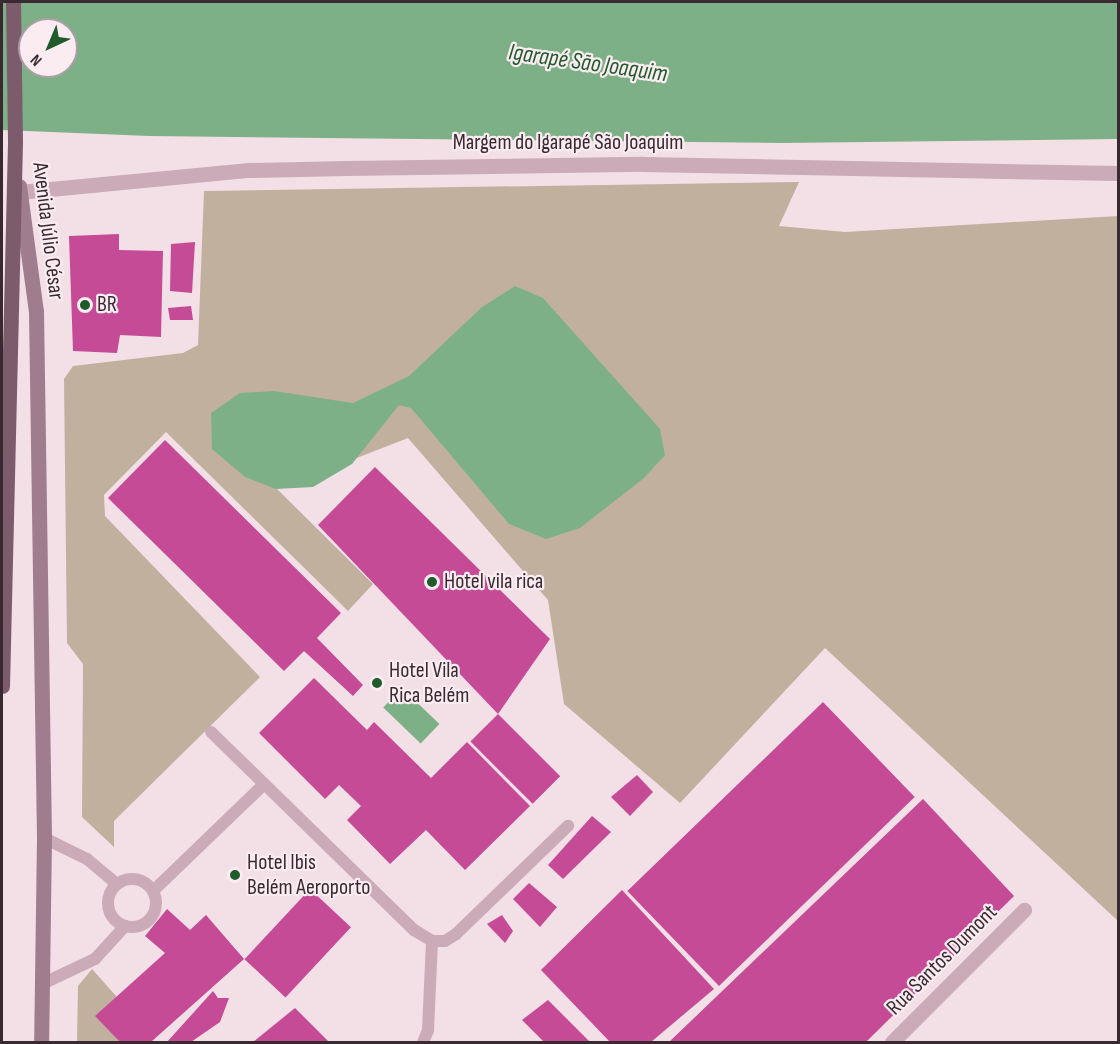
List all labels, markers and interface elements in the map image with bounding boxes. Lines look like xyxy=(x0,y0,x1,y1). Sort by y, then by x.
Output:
north arrow xyxy=(18,18,78,78)
water label: Igarapé São Joaquim xyxy=(507,38,669,88)
text: N xyxy=(27,50,46,70)
street label: Margem do Igarapé São Joaquim xyxy=(453,130,683,156)
street label: Avenida Júlio César xyxy=(26,161,70,301)
place label: BR xyxy=(97,292,117,318)
marker: BR xyxy=(78,298,92,312)
place label: Hotel vila rica xyxy=(444,569,543,595)
marker: Hotel vila rica xyxy=(425,575,439,589)
place label: Hotel Vila Rica Belém xyxy=(389,657,469,708)
marker: Hotel Vila Rica Belém xyxy=(370,676,384,690)
place label: Hotel Ibis Belém Aeroporto xyxy=(247,849,370,900)
marker: Hotel Ibis Belém Aeroporto xyxy=(228,868,242,882)
street label: Rua Santos Dumont xyxy=(881,899,1003,1021)

